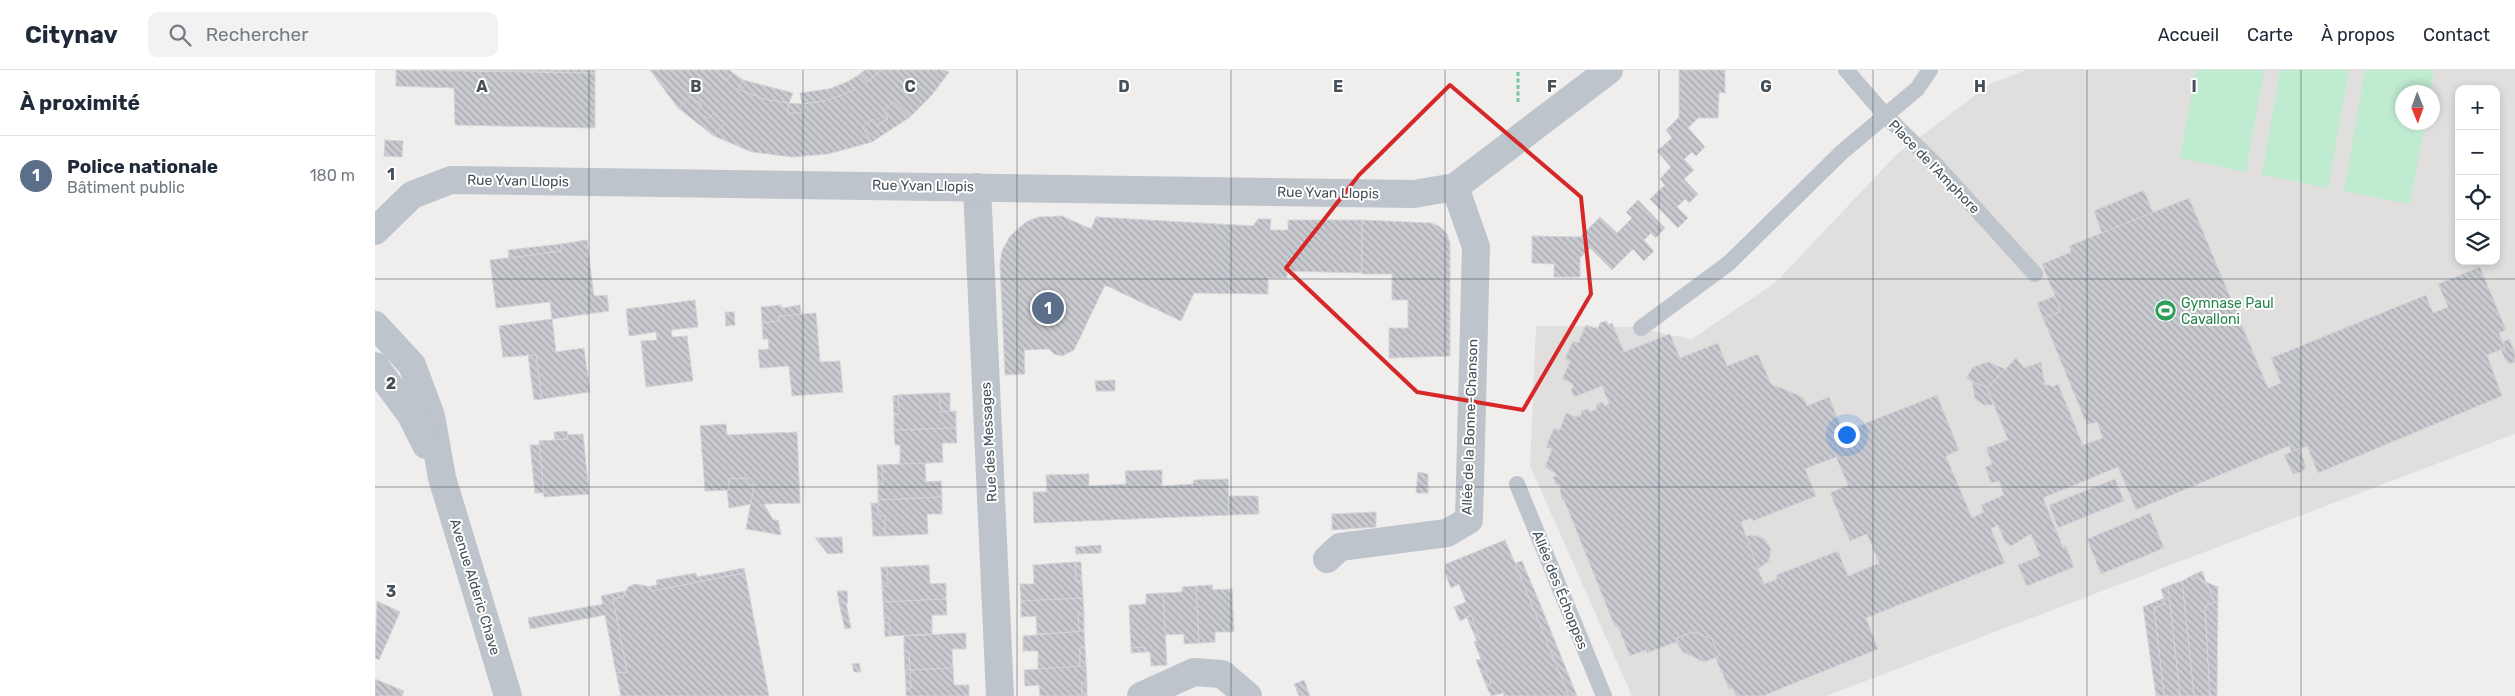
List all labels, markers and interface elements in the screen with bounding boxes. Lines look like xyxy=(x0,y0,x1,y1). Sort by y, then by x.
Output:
search box xyxy=(148,12,498,57)
text: Citynav xyxy=(25,21,118,49)
icon: search xyxy=(166,21,194,49)
text: Rechercher xyxy=(206,23,308,46)
text: Accueil xyxy=(2158,24,2219,46)
text: Carte xyxy=(2247,24,2293,46)
text: À propos xyxy=(2321,24,2395,46)
text: Contact xyxy=(2423,24,2490,46)
text: A xyxy=(476,77,488,96)
text: B xyxy=(690,77,702,96)
text: C xyxy=(904,77,916,96)
text: D xyxy=(1118,77,1130,96)
text: E xyxy=(1333,77,1343,96)
text: F xyxy=(1547,77,1557,96)
text: G xyxy=(1760,77,1772,96)
text: H xyxy=(1974,77,1986,96)
text: I xyxy=(2191,77,2197,96)
north arrow xyxy=(2395,85,2440,130)
map controls xyxy=(2455,85,2500,265)
button: + xyxy=(2455,85,2500,130)
text: À proximité xyxy=(20,90,140,115)
street label: Place de l'Amphore xyxy=(1885,117,1983,218)
button: − xyxy=(2455,130,2500,175)
text: Police nationale xyxy=(67,155,218,178)
text: 1 xyxy=(387,165,395,184)
text: 1 xyxy=(32,166,40,185)
text: 180 m xyxy=(310,166,355,185)
street label: Rue Yvan Llopis xyxy=(467,172,569,190)
button: locate xyxy=(2455,175,2500,220)
street label: Rue Yvan Llopis xyxy=(872,177,974,195)
text: Bâtiment public xyxy=(67,178,185,197)
street label: Rue Yvan Llopis xyxy=(1277,184,1379,202)
button: layers xyxy=(2455,220,2500,265)
pin: 1 xyxy=(1032,289,1064,327)
place label: Gymnase Paul Cavalloni xyxy=(2181,295,2274,328)
sports icon: Gymnase Paul Cavalloni xyxy=(2153,299,2177,323)
street label: Allée de la Bonne-Chanson xyxy=(1458,339,1482,515)
text: 2 xyxy=(386,374,396,393)
street label: Rue des Messages xyxy=(977,382,1001,502)
your location xyxy=(1834,422,1860,448)
street label: Avenue Alderic Chave xyxy=(446,517,504,657)
street label: Allée des Échoppes xyxy=(1528,528,1592,652)
text: 3 xyxy=(386,582,396,601)

